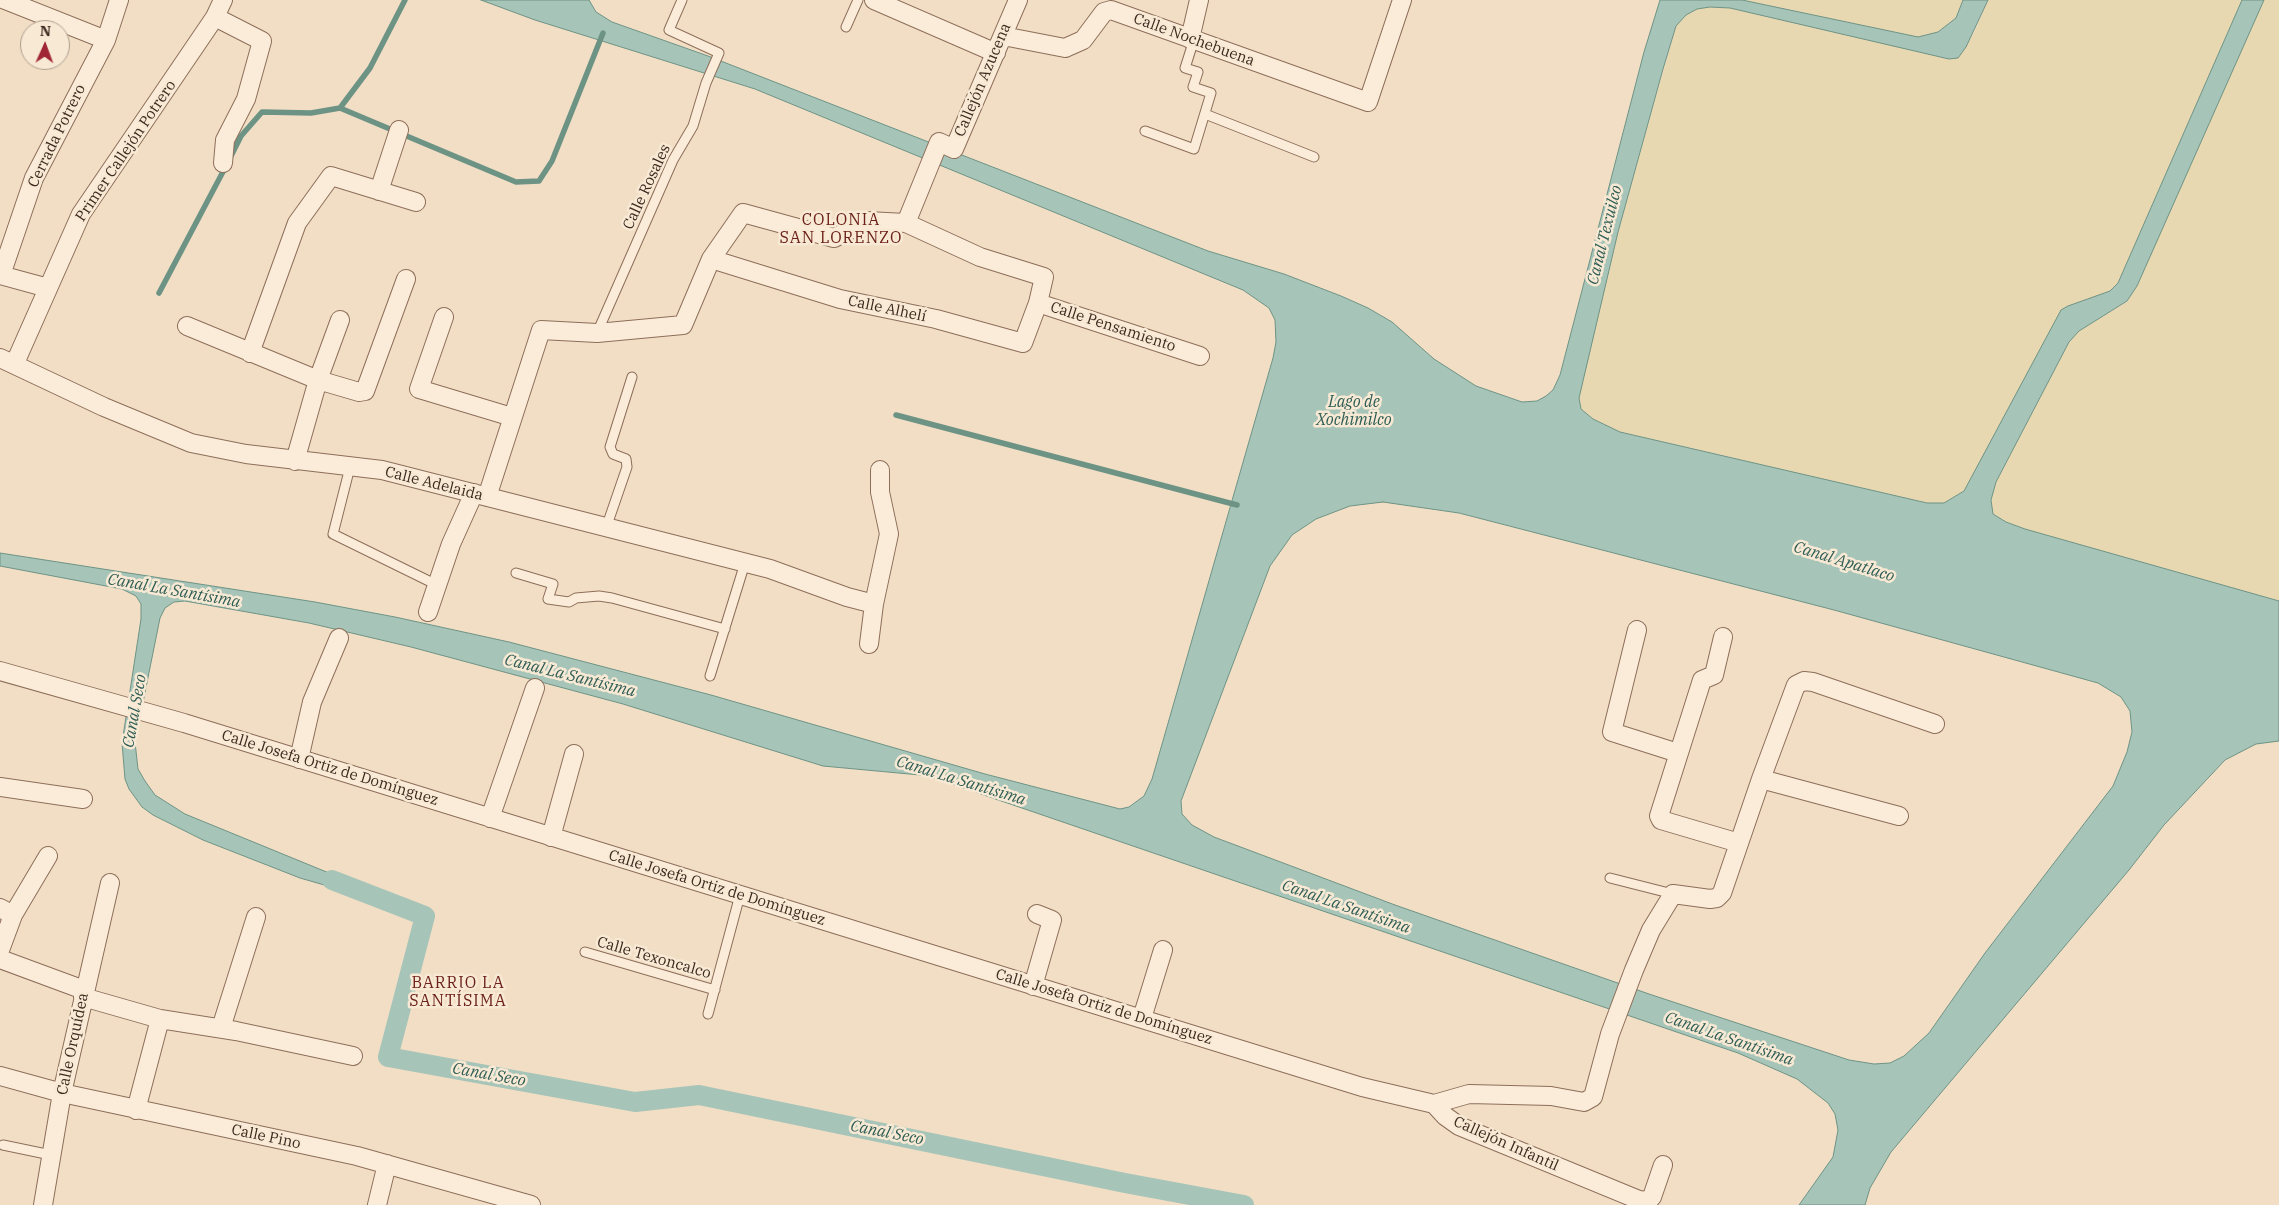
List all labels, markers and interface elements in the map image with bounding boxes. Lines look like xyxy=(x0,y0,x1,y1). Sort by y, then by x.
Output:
street label: Calle Nochebuena xyxy=(1131,10,1257,70)
north arrow xyxy=(20,20,70,70)
street label: Callejón Azucena xyxy=(951,20,1015,140)
text: N xyxy=(40,22,51,40)
street label: Primer Callejón Potrero xyxy=(72,77,180,225)
street label: Cerrada Potrero xyxy=(24,81,90,191)
street label: Calle Rosales xyxy=(619,142,675,232)
water label: Canal Texuilco xyxy=(1583,183,1627,287)
district label: COLONIA SAN LORENZO xyxy=(778,210,904,248)
street label: Calle Alhelí xyxy=(846,292,928,326)
street label: Calle Pensamiento xyxy=(1048,298,1178,356)
water label: Lago de Xochimilco xyxy=(1316,392,1392,430)
street label: Calle Adelaida xyxy=(383,463,485,505)
water label: Canal Apatlaco xyxy=(1791,538,1897,586)
water label: Canal La Santísima xyxy=(106,570,242,612)
water label: Canal La Santísima xyxy=(503,650,637,702)
water label: Canal Seco xyxy=(119,673,151,749)
street label: Calle Josefa Ortiz de Domínguez xyxy=(219,726,441,810)
water label: Canal La Santísima xyxy=(894,752,1028,810)
street label: Calle Josefa Ortiz de Domínguez xyxy=(606,846,828,930)
water label: Canal La Santísima xyxy=(1279,876,1413,938)
street label: Calle Texoncalco xyxy=(595,933,713,983)
street label: Calle Josefa Ortiz de Domínguez xyxy=(993,965,1215,1049)
district label: BARRIO LA SANTÍSIMA xyxy=(408,973,508,1011)
street label: Calle Orquídea xyxy=(53,991,93,1097)
water label: Canal La Santísima xyxy=(1662,1008,1796,1070)
water label: Canal Seco xyxy=(451,1059,527,1091)
street label: Callejón Infantil xyxy=(1451,1113,1561,1175)
water label: Canal Seco xyxy=(849,1116,925,1150)
street label: Calle Pino xyxy=(230,1121,302,1153)

